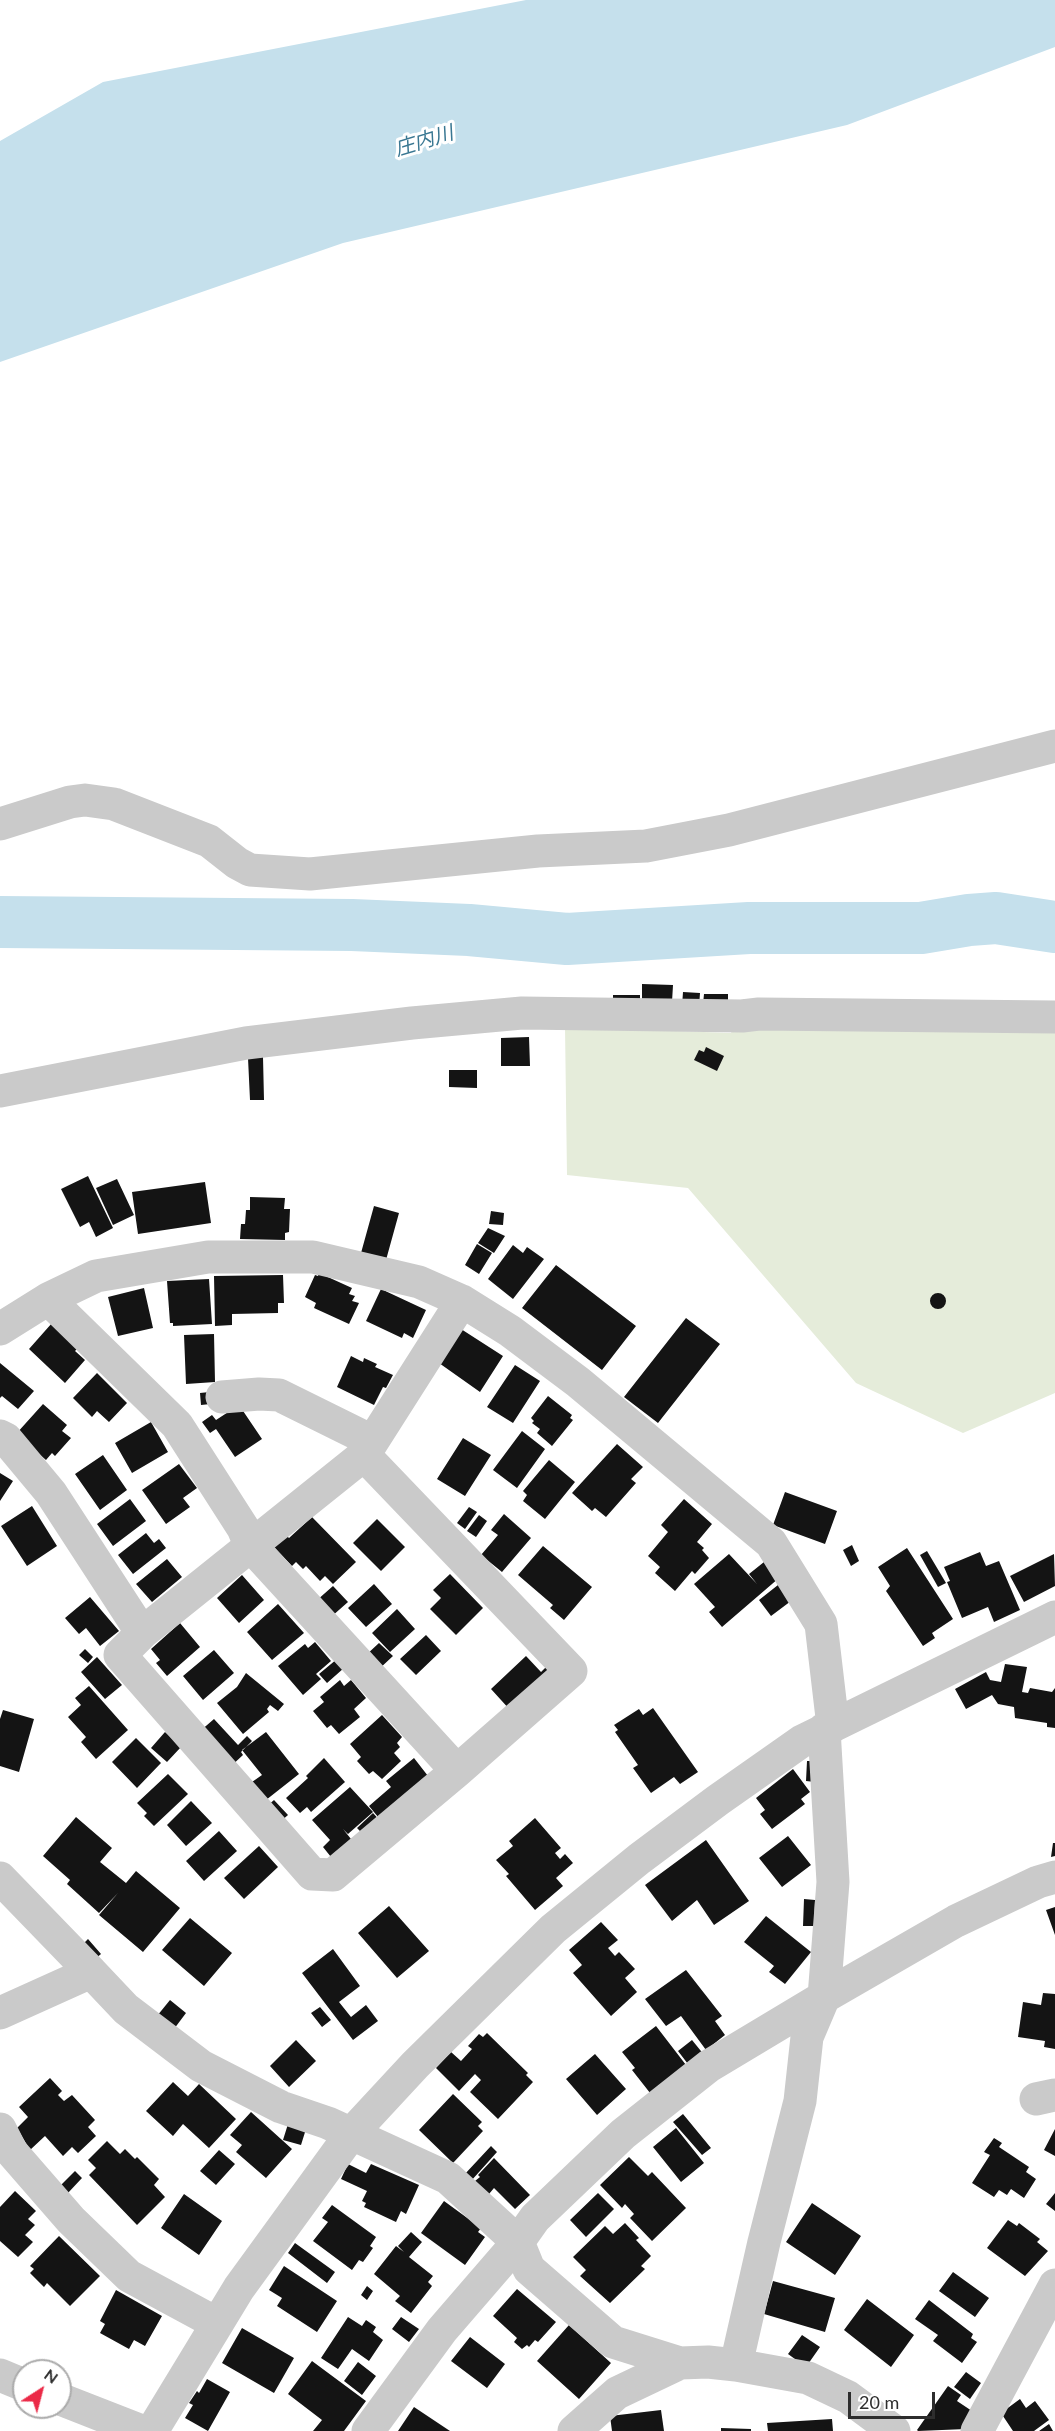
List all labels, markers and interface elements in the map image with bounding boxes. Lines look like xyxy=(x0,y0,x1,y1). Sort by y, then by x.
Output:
water label: 庄内川 xyxy=(392,121,456,161)
north arrow xyxy=(12,2359,72,2419)
text: N xyxy=(41,2364,62,2387)
scale bar xyxy=(851,2380,938,2418)
text: 20 m xyxy=(859,2391,899,2413)

